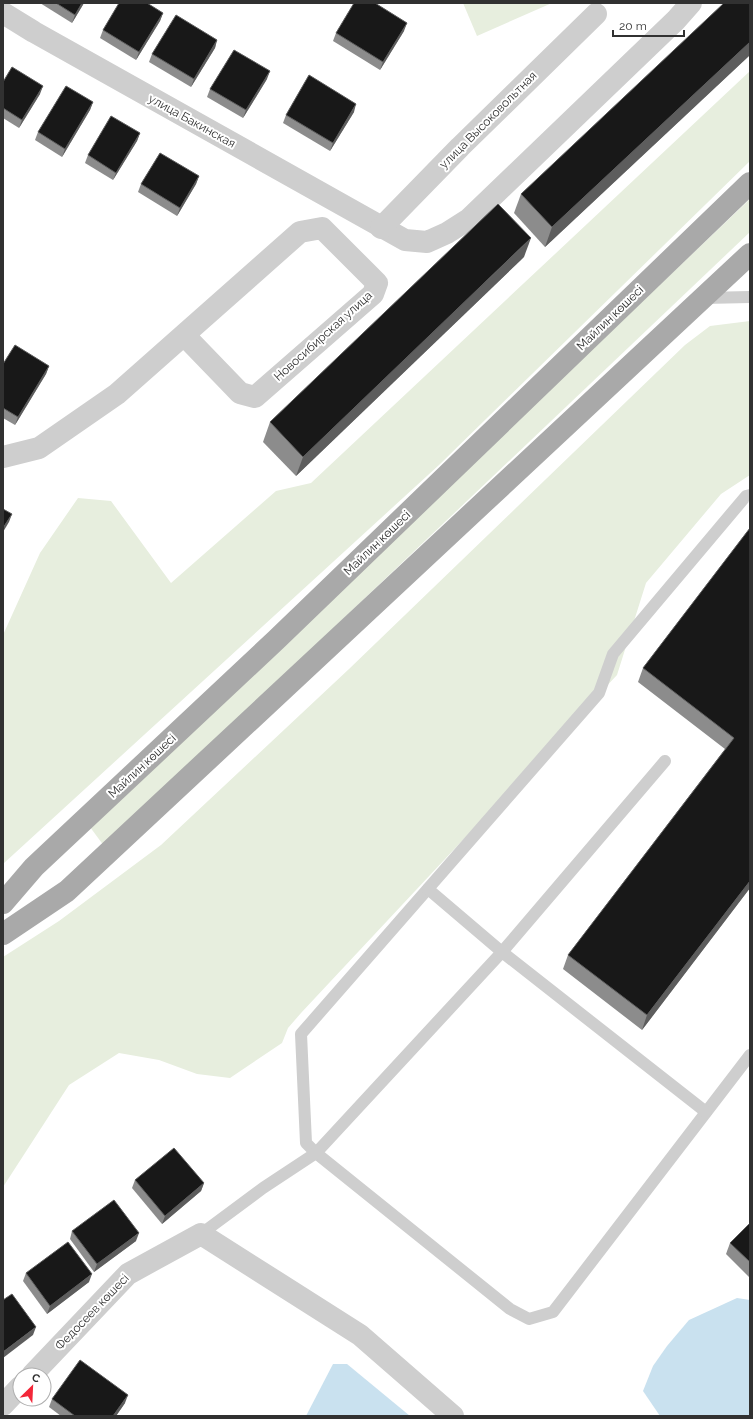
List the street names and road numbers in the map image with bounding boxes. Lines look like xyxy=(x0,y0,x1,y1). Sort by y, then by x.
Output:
street label: улица Высоковольтная xyxy=(437,69,539,171)
street label: улица Бакинская xyxy=(146,91,238,151)
street label: Майлин көшесі xyxy=(574,283,646,353)
street label: Новосибирская улица xyxy=(271,288,375,384)
street label: Майлин көшесі xyxy=(341,508,413,578)
street label: Майлин көшесі xyxy=(105,731,179,801)
street label: Федосеев көшесі xyxy=(52,1271,132,1353)

